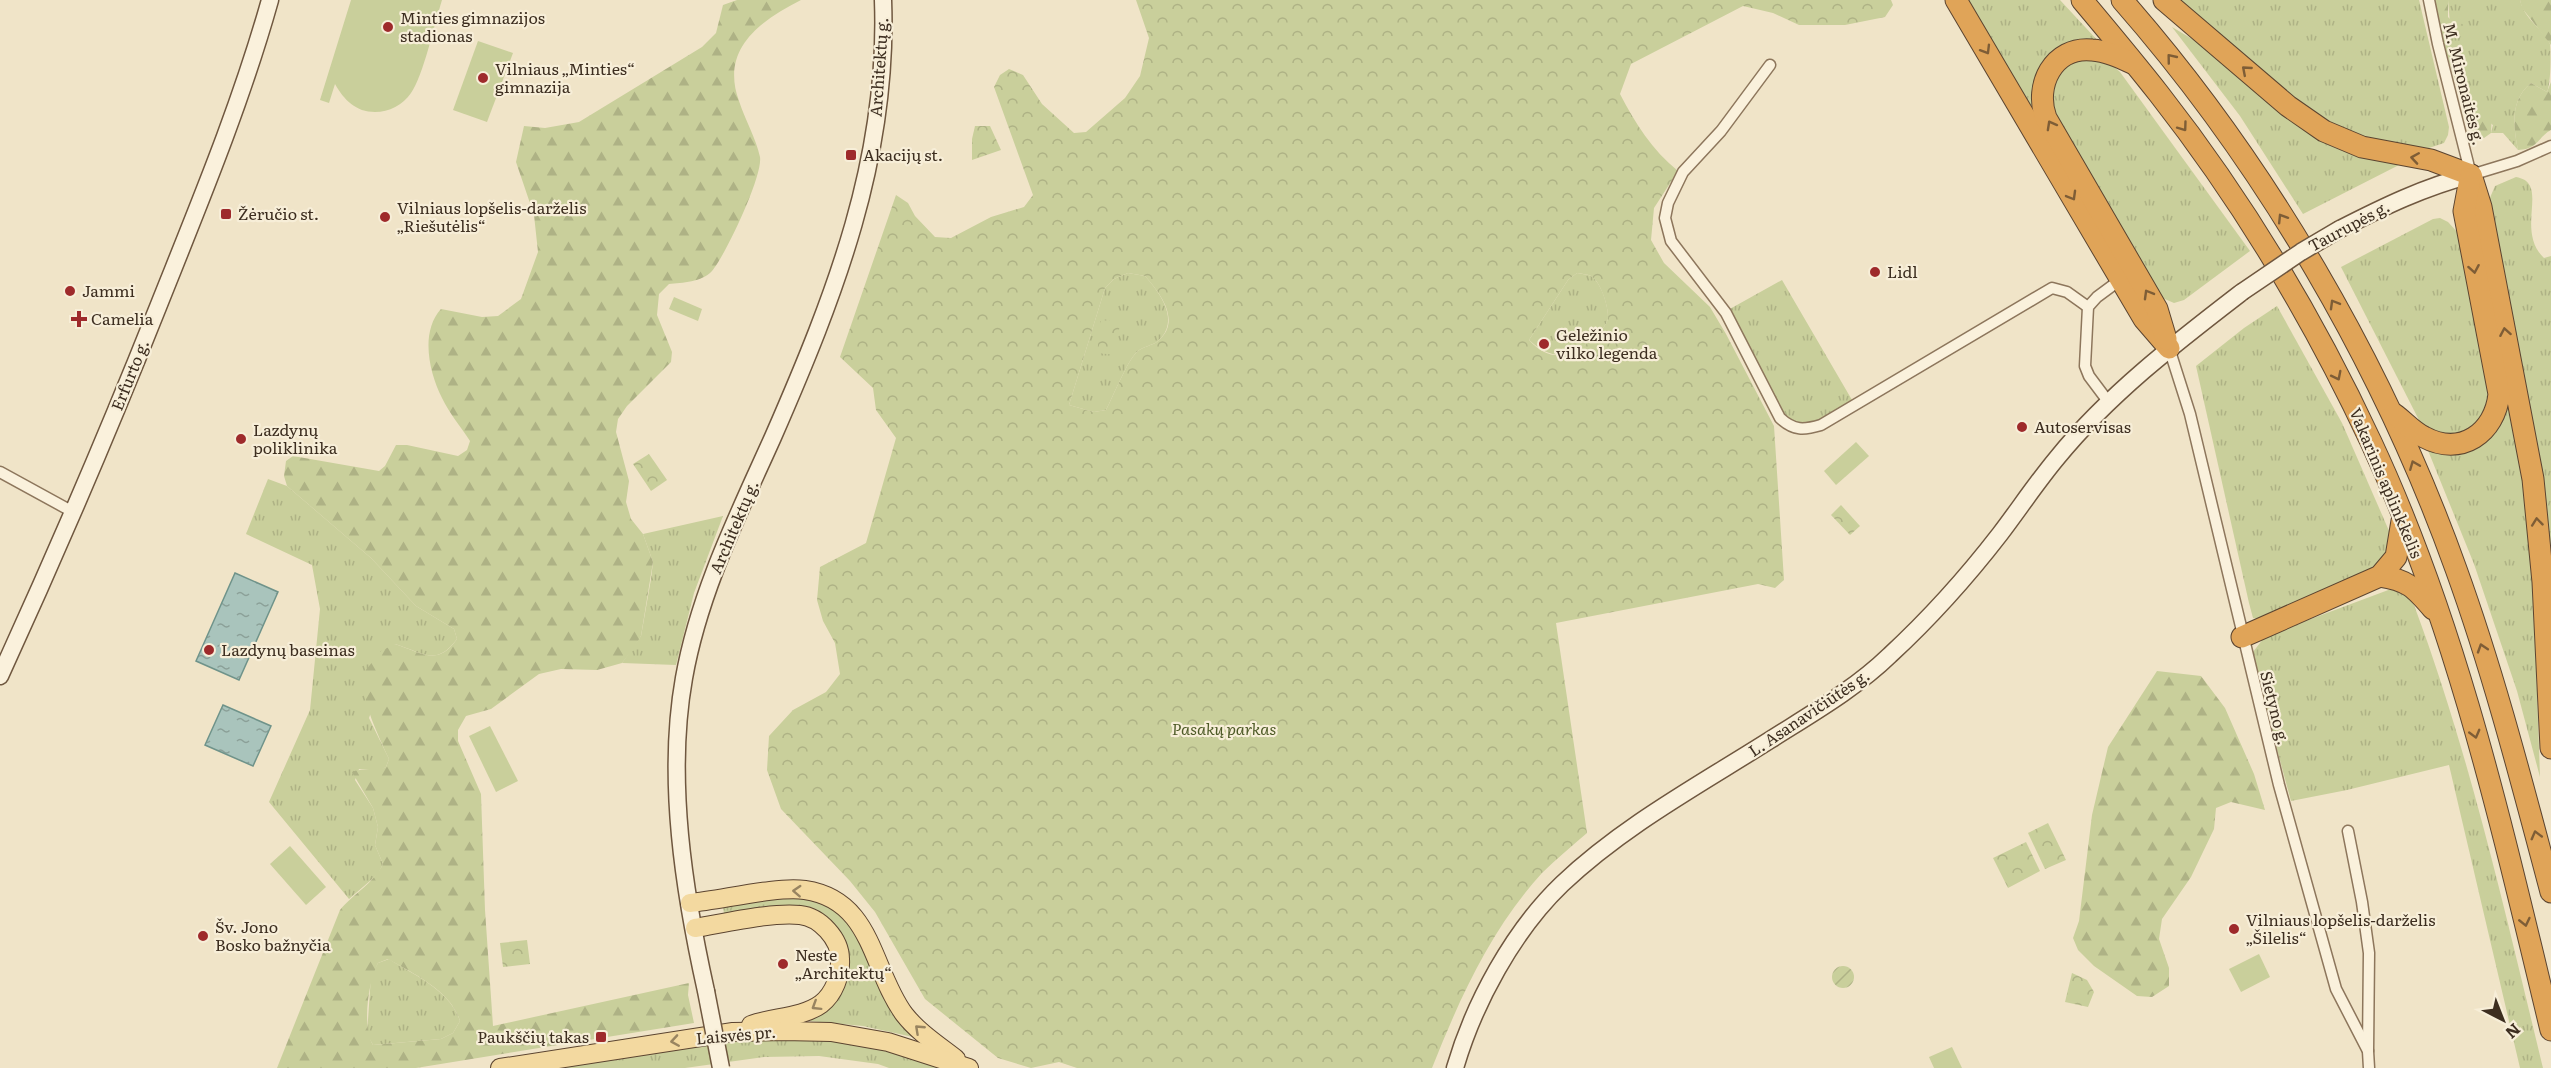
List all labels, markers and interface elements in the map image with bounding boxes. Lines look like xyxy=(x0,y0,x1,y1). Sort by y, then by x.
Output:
place label: Minties gimnazijos stadionas xyxy=(400,5,545,47)
street label: Architektų g. xyxy=(863,16,893,118)
marker: Minties gimnazijos stadionas xyxy=(381,20,395,34)
street label: M. Mironaitės g. xyxy=(2438,20,2492,148)
one-way arrow xyxy=(1979,44,1990,54)
one-way arrow xyxy=(2167,54,2178,65)
place label: Vilniaus „Minties“ gimnazija xyxy=(495,56,635,98)
one-way arrow xyxy=(2242,66,2253,77)
marker: Vilniaus „Minties“ gimnazija xyxy=(476,71,490,85)
one-way arrow xyxy=(2175,120,2186,131)
one-way arrow xyxy=(2046,121,2058,131)
place label: Akacijų st. xyxy=(863,142,943,166)
marker: Akacijų st. xyxy=(844,148,858,162)
one-way arrow xyxy=(2411,152,2421,165)
one-way arrow xyxy=(2064,190,2076,200)
street label: Taurupės g. xyxy=(2303,194,2394,257)
place label: Vilniaus lopšelis-darželis „Riešutėlis“ xyxy=(397,195,586,237)
place label: Žėručio st. xyxy=(238,201,319,225)
marker: Žėručio st. xyxy=(219,207,233,221)
marker: Vilniaus lopšelis-darželis „Riešutėlis“ xyxy=(378,210,392,224)
one-way arrow xyxy=(2279,213,2290,224)
place label: Lidl xyxy=(1887,259,1918,283)
one-way arrow xyxy=(2467,263,2480,273)
marker: Lidl xyxy=(1868,265,1882,279)
place label: Jammi xyxy=(82,278,135,302)
marker: Jammi xyxy=(63,284,77,298)
one-way arrow xyxy=(2144,290,2156,300)
one-way arrow xyxy=(2330,300,2342,310)
place label: Camelia xyxy=(91,306,154,330)
marker: Camelia xyxy=(72,312,86,326)
place label: Geležinio vilko legenda xyxy=(1556,322,1658,364)
one-way arrow xyxy=(2499,327,2511,336)
street label: Erfurto g. xyxy=(104,335,154,414)
marker: Geležinio vilko legenda xyxy=(1537,337,1551,351)
one-way arrow xyxy=(2330,370,2341,380)
street label: Vakarinis aplinkkelis xyxy=(2344,404,2430,562)
place label: Autoservisas xyxy=(2034,414,2131,438)
place label: Lazdynų poliklinika xyxy=(253,417,338,459)
marker: Autoservisas xyxy=(2015,420,2029,434)
marker: Lazdynų poliklinika xyxy=(234,432,248,446)
one-way arrow xyxy=(2409,461,2421,472)
street label: Architektų g. xyxy=(703,476,764,577)
one-way arrow xyxy=(2531,518,2544,527)
place label: Lazdynų baseinas xyxy=(221,637,355,661)
marker: Lazdynų baseinas xyxy=(202,643,216,657)
one-way arrow xyxy=(2477,643,2490,654)
street label: L. Asanavičiūtės g. xyxy=(1743,663,1874,762)
street label: Sietyno g. xyxy=(2255,668,2297,747)
park label: Pasakų parkas xyxy=(1172,716,1276,740)
one-way arrow xyxy=(2468,728,2480,738)
one-way arrow xyxy=(2531,830,2543,841)
one-way arrow xyxy=(793,884,802,897)
place label: Vilniaus lopšelis-darželis „Šilelis“ xyxy=(2246,907,2435,949)
place label: Šv. Jono Bosko bažnyčia xyxy=(215,914,331,956)
one-way arrow xyxy=(2518,917,2531,927)
marker: Vilniaus lopšelis-darželis „Šilelis“ xyxy=(2227,922,2241,936)
marker: Šv. Jono Bosko bažnyčia xyxy=(196,929,210,943)
place label: Neste „Architektų“ xyxy=(795,942,892,984)
marker: Neste „Architektų“ xyxy=(776,957,790,971)
north arrow xyxy=(2473,990,2533,1050)
one-way arrow xyxy=(811,998,822,1009)
text: N xyxy=(2501,1018,2527,1045)
street label: Laisvės pr. xyxy=(695,1019,777,1049)
place label: Paukščių takas xyxy=(477,1024,589,1048)
one-way arrow xyxy=(915,1025,926,1036)
marker: Paukščių takas xyxy=(594,1030,608,1044)
one-way arrow xyxy=(670,1034,680,1047)

